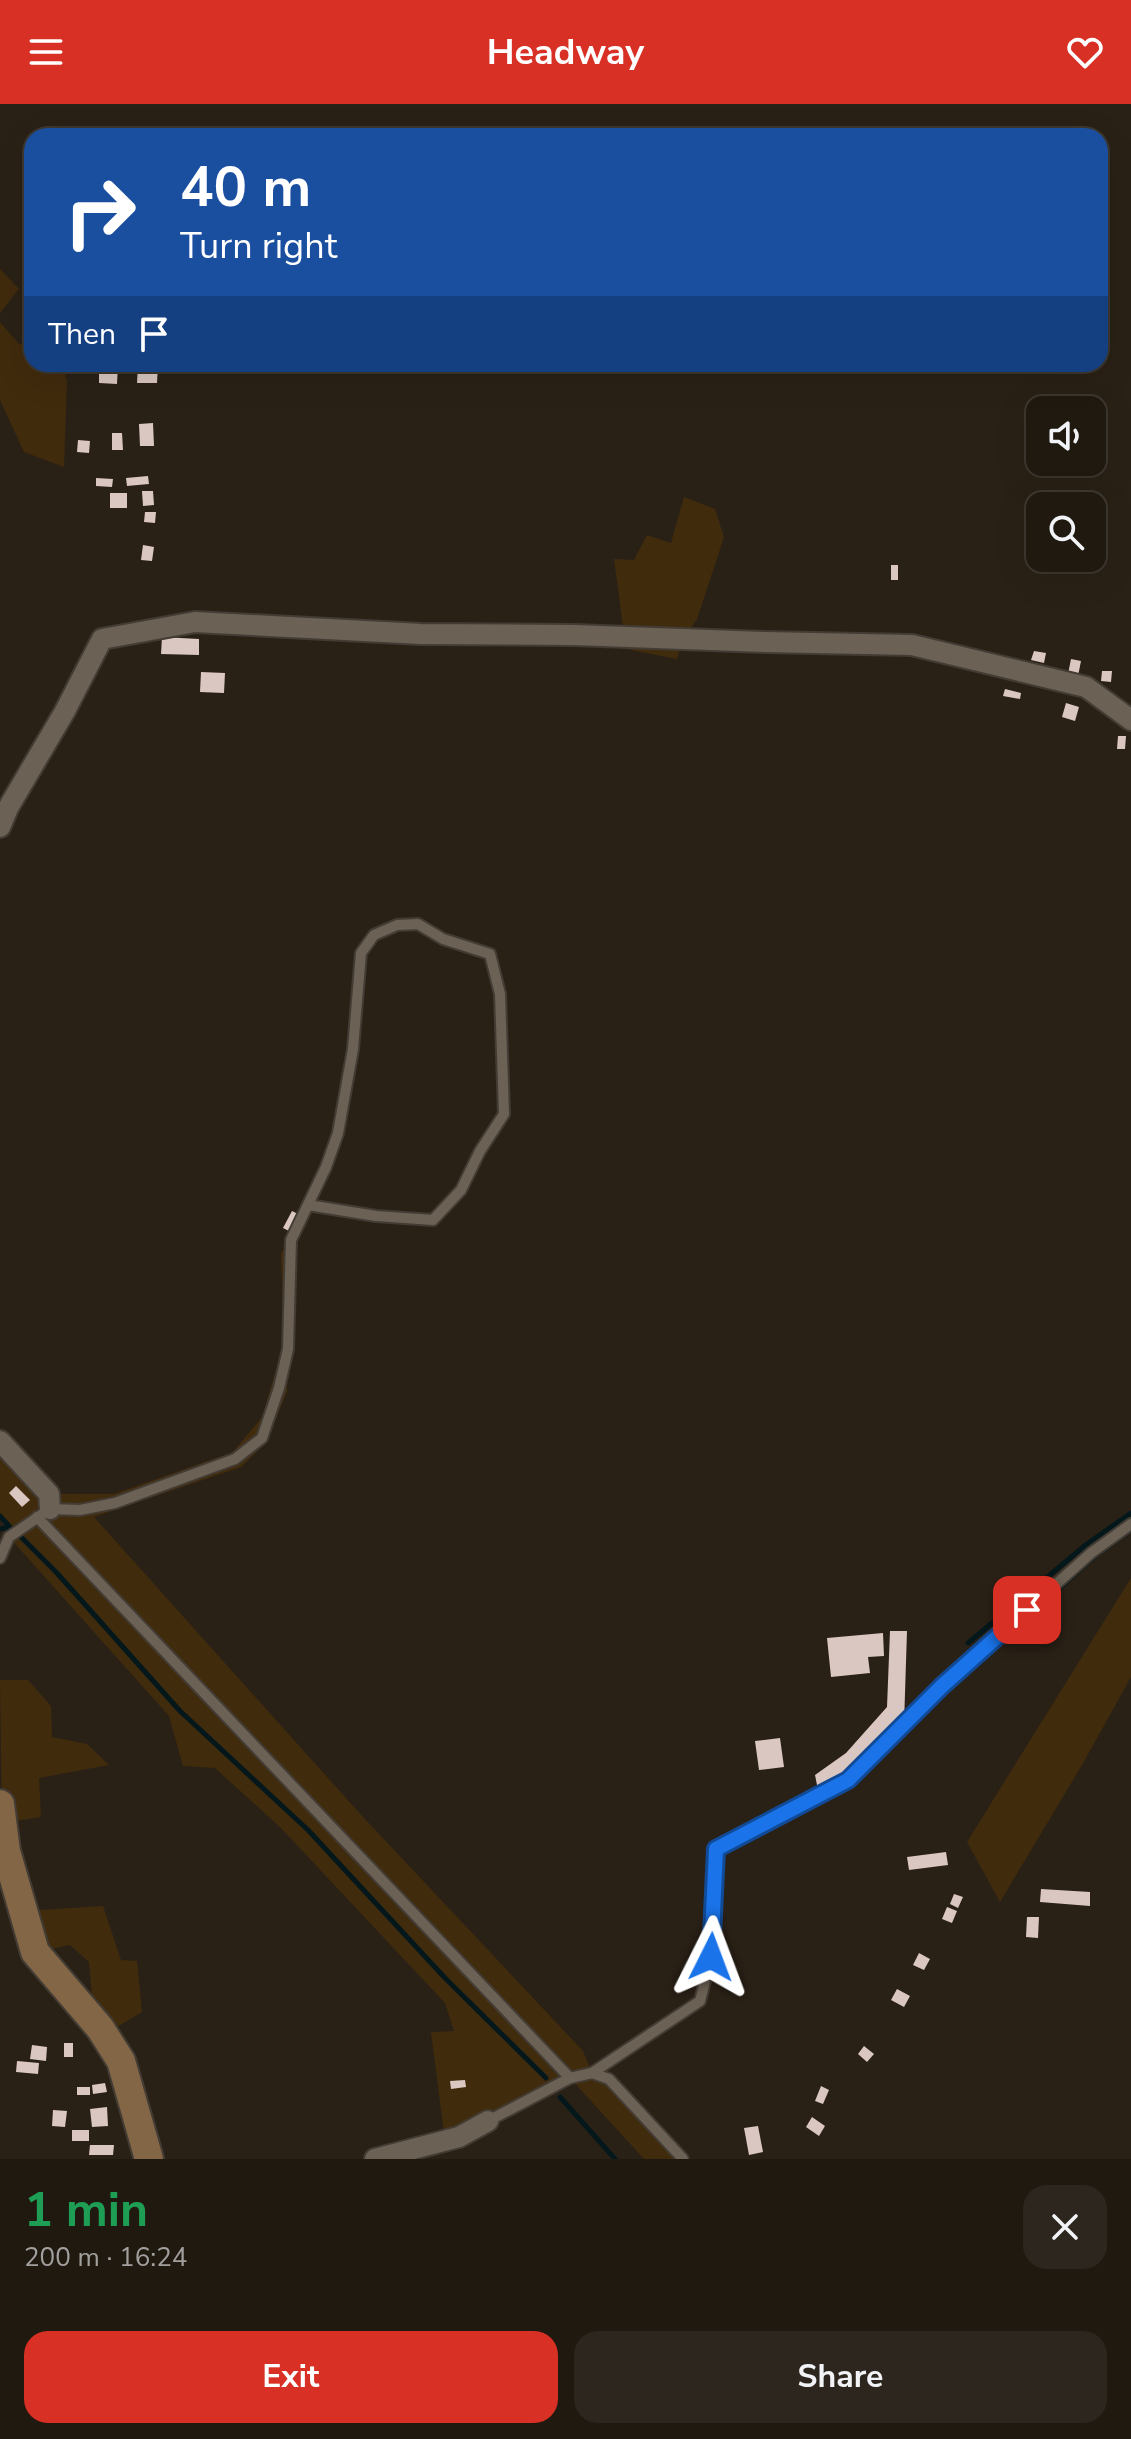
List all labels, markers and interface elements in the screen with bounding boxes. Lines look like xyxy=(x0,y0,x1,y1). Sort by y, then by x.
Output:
text: Headway xyxy=(487,28,644,77)
icon: menu xyxy=(24,30,68,74)
icon: heart xyxy=(1063,30,1107,74)
text: 40 m xyxy=(180,149,311,226)
icon: right xyxy=(48,160,152,264)
text: Turn right xyxy=(180,222,337,271)
icon: arrive xyxy=(132,312,176,356)
text: Then xyxy=(48,314,116,355)
map controls xyxy=(1026,396,1106,572)
button: sound xyxy=(1026,396,1106,476)
button: search xyxy=(1026,492,1106,572)
pin xyxy=(993,1576,1061,1644)
icon: arrive xyxy=(1005,1588,1049,1632)
position arrow xyxy=(669,1915,753,1999)
text: 1 min xyxy=(24,2177,148,2243)
button: close xyxy=(1023,2185,1107,2269)
text: 200 m · 16:24 xyxy=(24,2240,187,2275)
button: Exit xyxy=(24,2331,558,2423)
button: Share xyxy=(574,2331,1107,2423)

